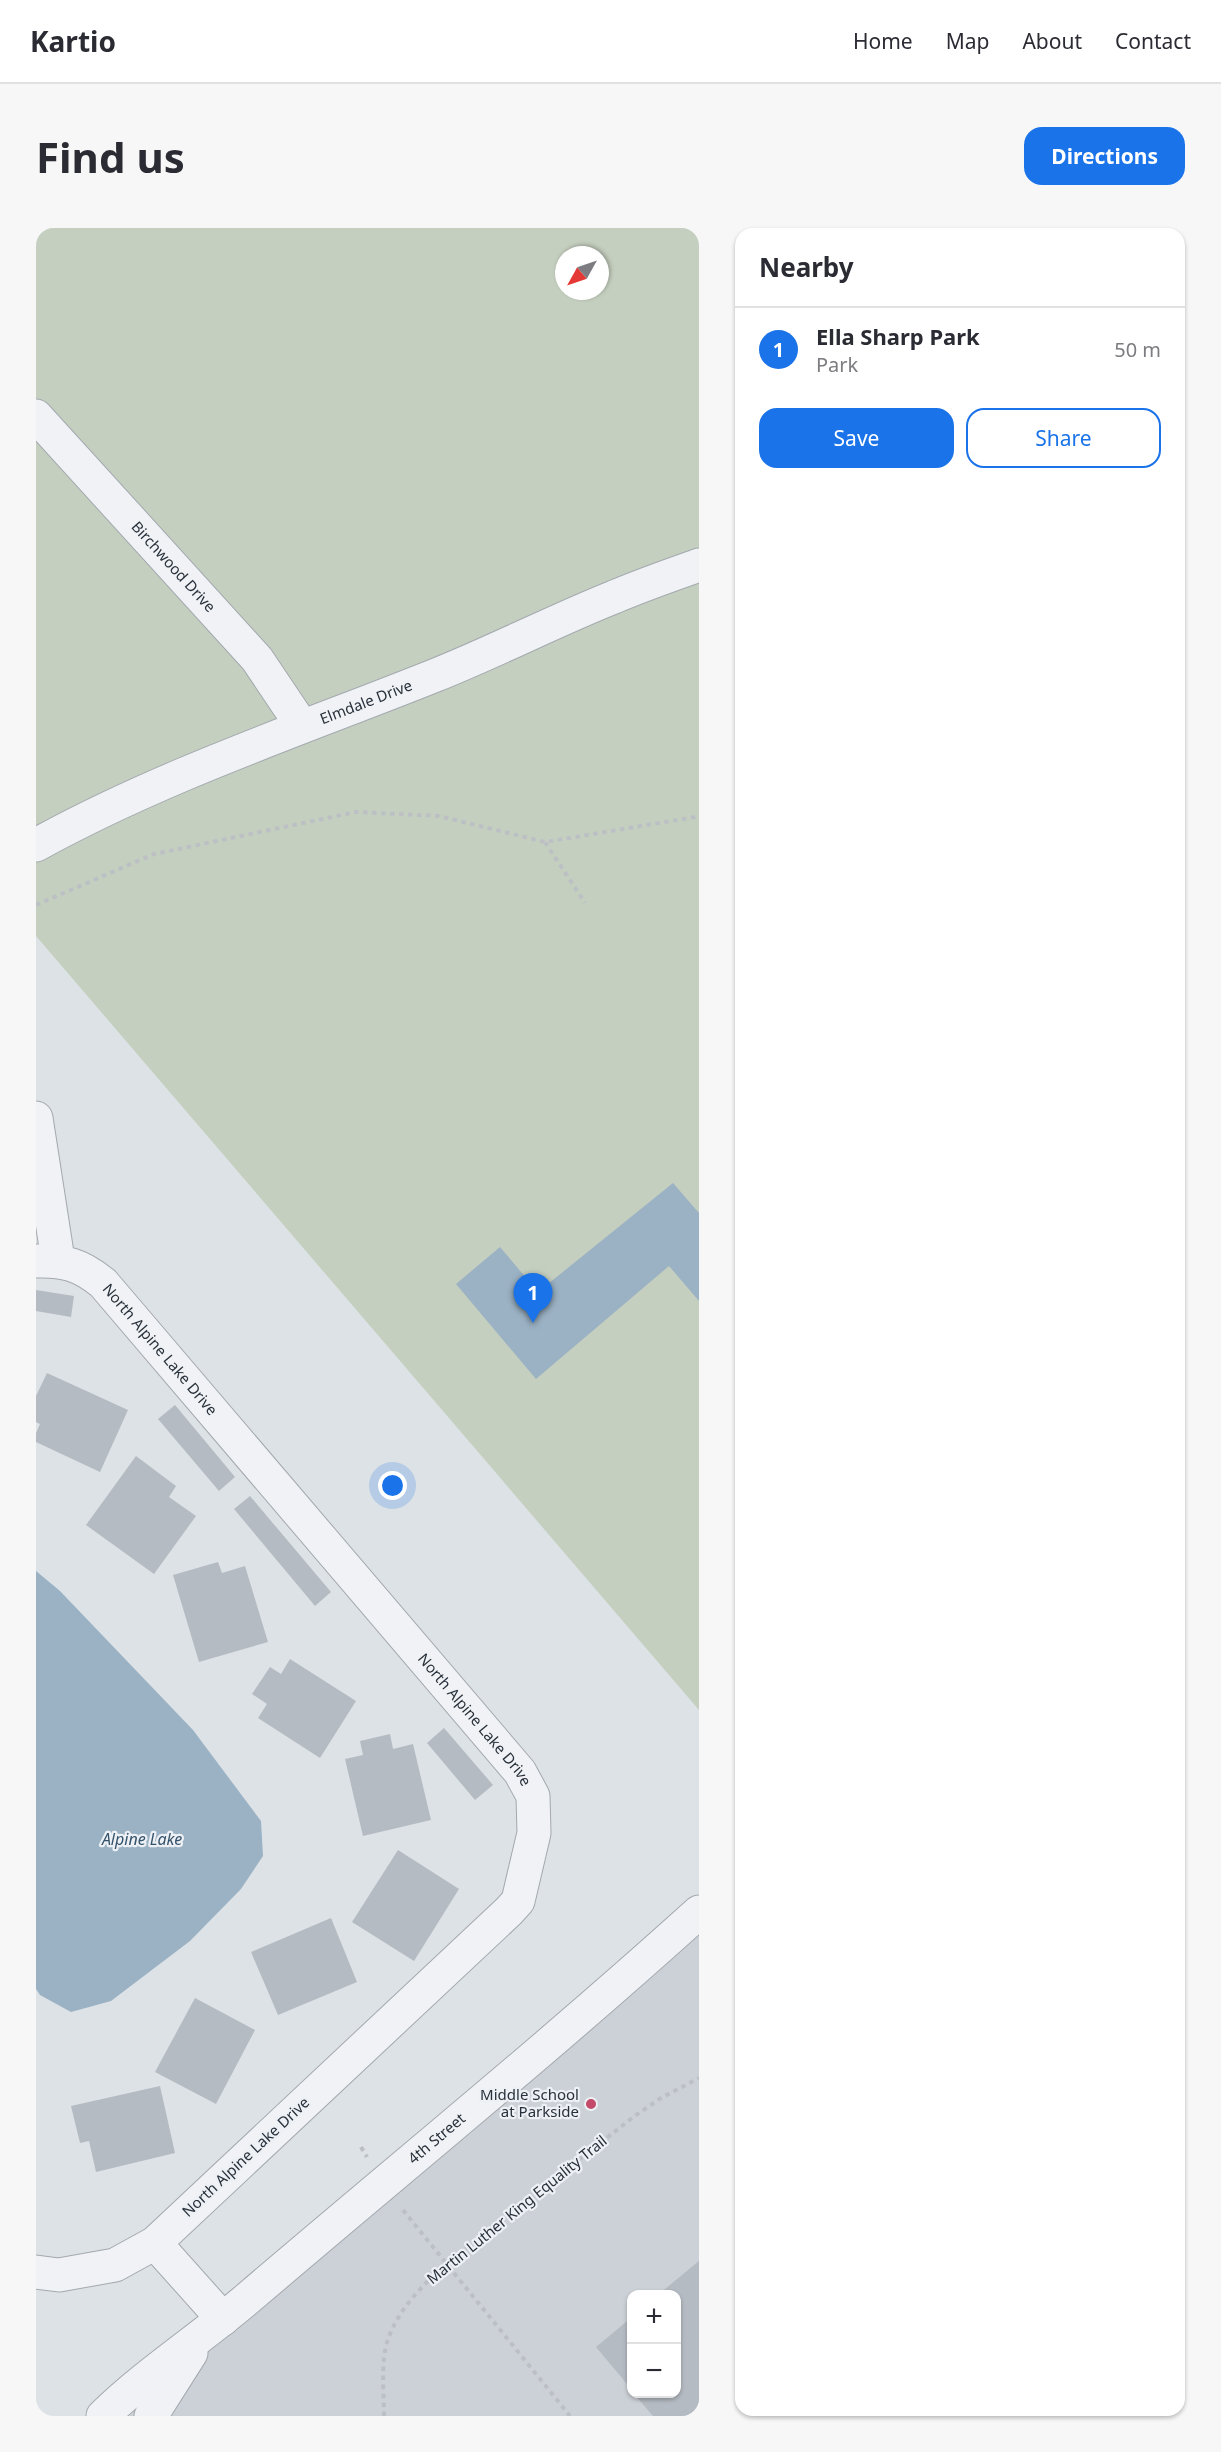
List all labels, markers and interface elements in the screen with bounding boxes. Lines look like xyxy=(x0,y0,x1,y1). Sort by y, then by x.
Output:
text: Kartio xyxy=(30,22,116,60)
text: Home xyxy=(853,27,913,55)
text: Map xyxy=(946,27,989,55)
text: About xyxy=(1022,27,1082,55)
text: Contact xyxy=(1115,27,1191,55)
button: Directions xyxy=(1024,127,1185,185)
text: Find us xyxy=(36,128,185,185)
north arrow xyxy=(555,246,609,300)
text: Nearby xyxy=(759,249,854,285)
text: Ella Sharp Park xyxy=(816,321,980,351)
text: 1 xyxy=(773,336,784,363)
text: 50 m xyxy=(1114,336,1161,363)
text: Park xyxy=(816,351,858,378)
button: Save xyxy=(759,408,954,468)
button: Share xyxy=(966,408,1161,468)
street label: Birchwood Drive xyxy=(127,517,221,616)
street label: Elmdale Drive xyxy=(317,674,415,728)
pin: 1 xyxy=(514,1274,552,1323)
street label: North Alpine Lake Drive xyxy=(99,1279,222,1419)
your location xyxy=(378,1471,407,1500)
street label: North Alpine Lake Drive xyxy=(414,1649,537,1789)
water label: Alpine Lake xyxy=(101,1828,182,1850)
place label: Middle School at Parkside xyxy=(480,2084,579,2121)
street label: North Alpine Lake Drive xyxy=(177,2092,313,2221)
marker: Middle School at Parkside xyxy=(584,2097,598,2111)
street label: 4th Street xyxy=(403,2108,469,2168)
street label: Martin Luther King Equality Trail xyxy=(422,2130,611,2288)
map controls xyxy=(627,2290,681,2398)
button: + xyxy=(627,2290,681,2344)
button: − xyxy=(627,2344,681,2398)

